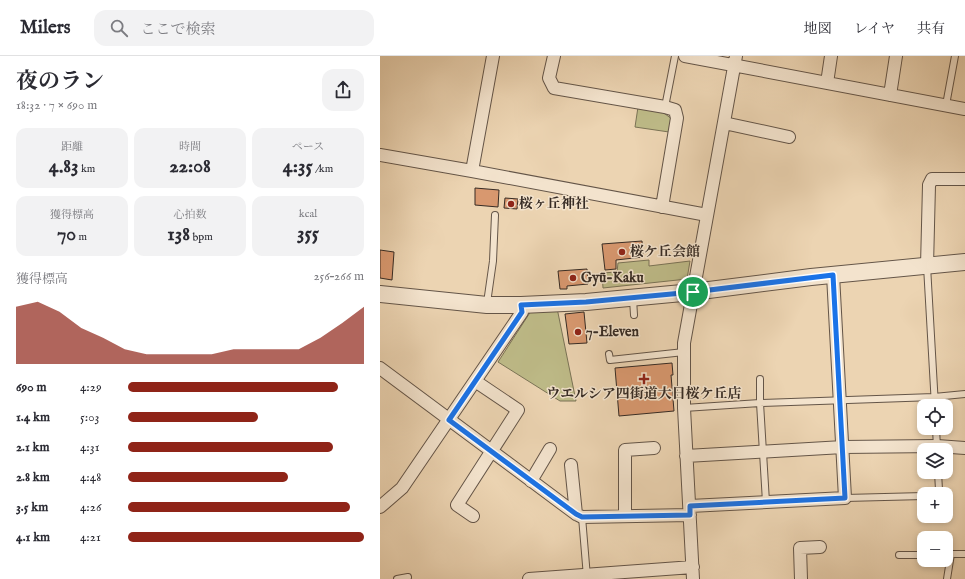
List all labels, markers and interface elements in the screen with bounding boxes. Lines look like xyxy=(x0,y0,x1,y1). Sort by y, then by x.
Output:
search box xyxy=(94,10,374,46)
text: Milers xyxy=(20,16,70,40)
icon: search xyxy=(108,17,130,39)
text: ここで検索 xyxy=(140,20,215,39)
text: 地図 xyxy=(804,20,832,38)
text: レイヤ xyxy=(854,20,895,38)
text: 共有 xyxy=(917,20,945,38)
text: 夜のラン xyxy=(16,68,104,96)
button: share xyxy=(322,69,364,111)
text: 18:32 · 7 × 690 m xyxy=(16,97,97,114)
text: 距離 xyxy=(61,140,83,154)
text: 時間 xyxy=(179,140,201,154)
text: ペース xyxy=(292,140,324,154)
text: 4.83 xyxy=(49,154,79,179)
text: 22:08 xyxy=(169,154,211,179)
text: 4:35 xyxy=(283,154,313,179)
text: km xyxy=(79,162,95,176)
text: /km xyxy=(313,162,333,176)
place label: 桜ヶ丘神社 xyxy=(519,195,589,213)
marker: 桜ヶ丘神社 xyxy=(506,199,516,209)
text: kcal xyxy=(299,207,317,221)
text: 獲得標高 xyxy=(50,208,94,222)
text: 心拍数 xyxy=(174,208,207,222)
text: 355 xyxy=(297,221,319,246)
text: 70 xyxy=(57,222,76,247)
text: 138 xyxy=(167,222,190,247)
text: m xyxy=(76,230,87,244)
text: bpm xyxy=(190,230,213,244)
place label: 桜ケ丘会館 xyxy=(630,243,700,261)
marker: 桜ケ丘会館 xyxy=(617,247,627,257)
text: 256–266 m xyxy=(313,268,364,285)
place label: Gyū-Kaku xyxy=(581,269,644,287)
text: 獲得標高 xyxy=(16,271,68,288)
marker: Gyū-Kaku xyxy=(568,273,578,283)
pin xyxy=(676,275,710,309)
icon: arrive xyxy=(682,281,704,303)
place label: 7-Eleven xyxy=(586,323,640,341)
marker: 7-Eleven xyxy=(573,327,583,337)
marker: ウエルシア四街道大日桜ケ丘店 xyxy=(639,374,649,384)
text: 690 m xyxy=(16,379,46,396)
text: 4:29 xyxy=(80,379,102,396)
place label: ウエルシア四街道大日桜ケ丘店 xyxy=(546,385,742,403)
map controls xyxy=(917,399,953,567)
button: locate xyxy=(917,399,953,435)
text: 1.4 km xyxy=(16,409,50,426)
text: 5:03 xyxy=(80,409,99,426)
text: 2.1 km xyxy=(16,439,50,456)
text: 4:31 xyxy=(80,439,100,456)
button: layers xyxy=(917,443,953,479)
text: 2.8 km xyxy=(16,469,50,486)
text: 4:48 xyxy=(80,469,101,486)
button: + xyxy=(917,487,953,523)
text: 3.5 km xyxy=(16,499,48,516)
text: 4:26 xyxy=(80,499,101,516)
text: 4.1 km xyxy=(16,529,50,546)
text: 4:21 xyxy=(80,529,101,546)
button: − xyxy=(917,531,953,567)

